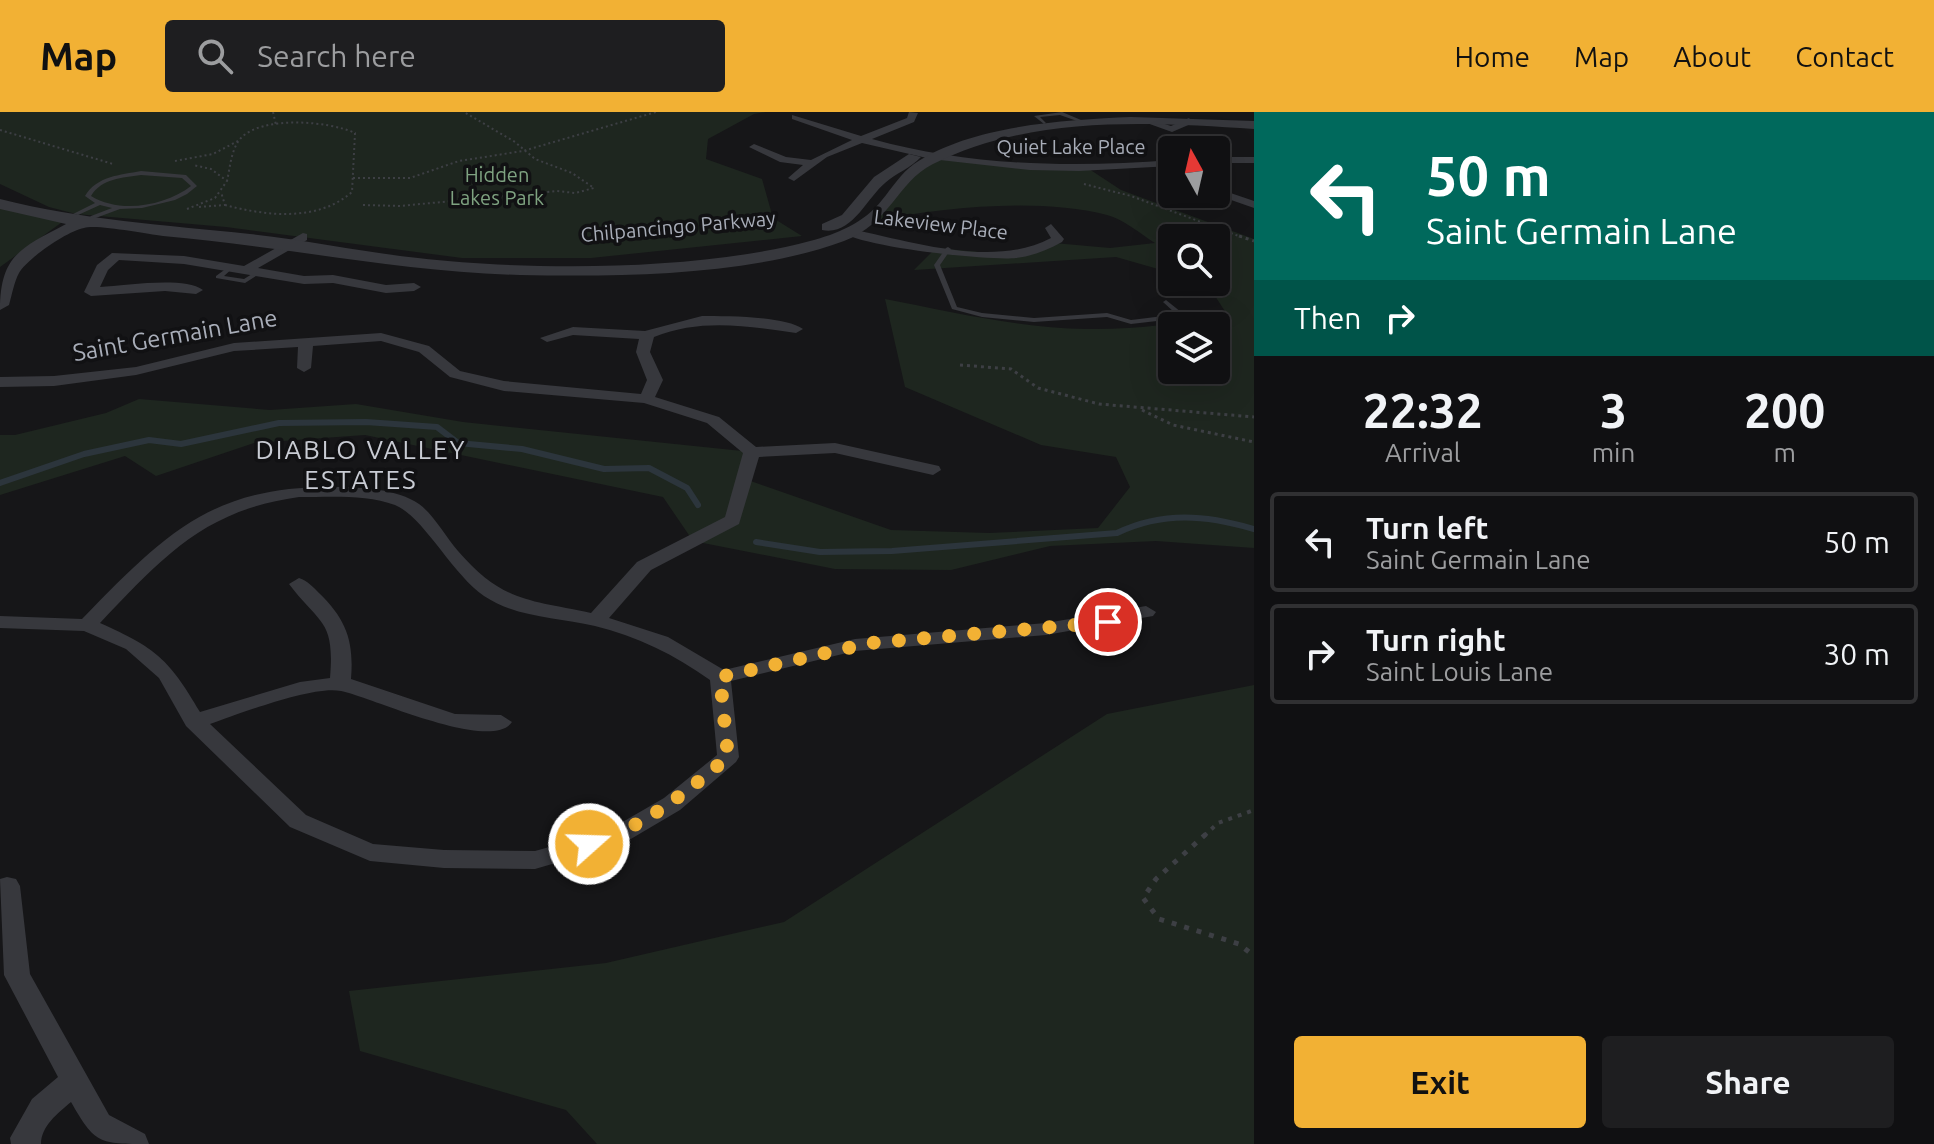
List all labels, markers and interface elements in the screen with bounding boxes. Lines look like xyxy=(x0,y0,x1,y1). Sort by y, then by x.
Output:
search box xyxy=(165,20,725,92)
icon: search xyxy=(193,34,237,78)
text: Map xyxy=(40,35,117,77)
text: Search here xyxy=(257,39,416,73)
text: Home xyxy=(1455,41,1530,72)
text: Map xyxy=(1574,41,1629,72)
text: About xyxy=(1673,41,1751,72)
text: Contact xyxy=(1795,41,1894,72)
street label: Quiet Lake Place xyxy=(997,135,1145,158)
north arrow xyxy=(1158,136,1230,208)
map controls xyxy=(1158,136,1230,384)
icon: left xyxy=(1294,144,1398,248)
text: 50 m xyxy=(1426,144,1551,207)
park label: Hidden Lakes Park xyxy=(450,163,544,209)
street label: Lakeview Place xyxy=(873,204,1009,244)
street label: Chilpancingo Parkway xyxy=(580,206,777,246)
text: Saint Germain Lane xyxy=(1426,210,1737,251)
button: search xyxy=(1158,224,1230,296)
icon: right xyxy=(1378,296,1422,340)
text: Then xyxy=(1294,301,1362,335)
street label: Saint Germain Lane xyxy=(71,304,279,366)
button: layers xyxy=(1158,312,1230,384)
text: 22:32 xyxy=(1363,383,1483,437)
text: 3 xyxy=(1600,383,1627,437)
text: 200 xyxy=(1744,383,1825,437)
district label: DIABLO VALLEY ESTATES xyxy=(255,435,467,494)
text: Arrival xyxy=(1385,438,1461,467)
text: min xyxy=(1592,438,1635,467)
text: m xyxy=(1773,438,1796,467)
text: Turn left xyxy=(1366,511,1488,545)
icon: left xyxy=(1298,520,1342,564)
text: 50 m xyxy=(1823,525,1890,559)
text: Saint Germain Lane xyxy=(1366,545,1591,574)
pin xyxy=(1074,588,1142,656)
icon: arrive xyxy=(1086,600,1130,644)
text: Turn right xyxy=(1366,623,1506,657)
icon: right xyxy=(1298,632,1342,676)
text: 30 m xyxy=(1823,637,1890,671)
text: Saint Louis Lane xyxy=(1366,657,1553,686)
position arrow xyxy=(547,802,631,886)
button: Exit xyxy=(1294,1036,1586,1128)
button: Share xyxy=(1602,1036,1894,1128)

